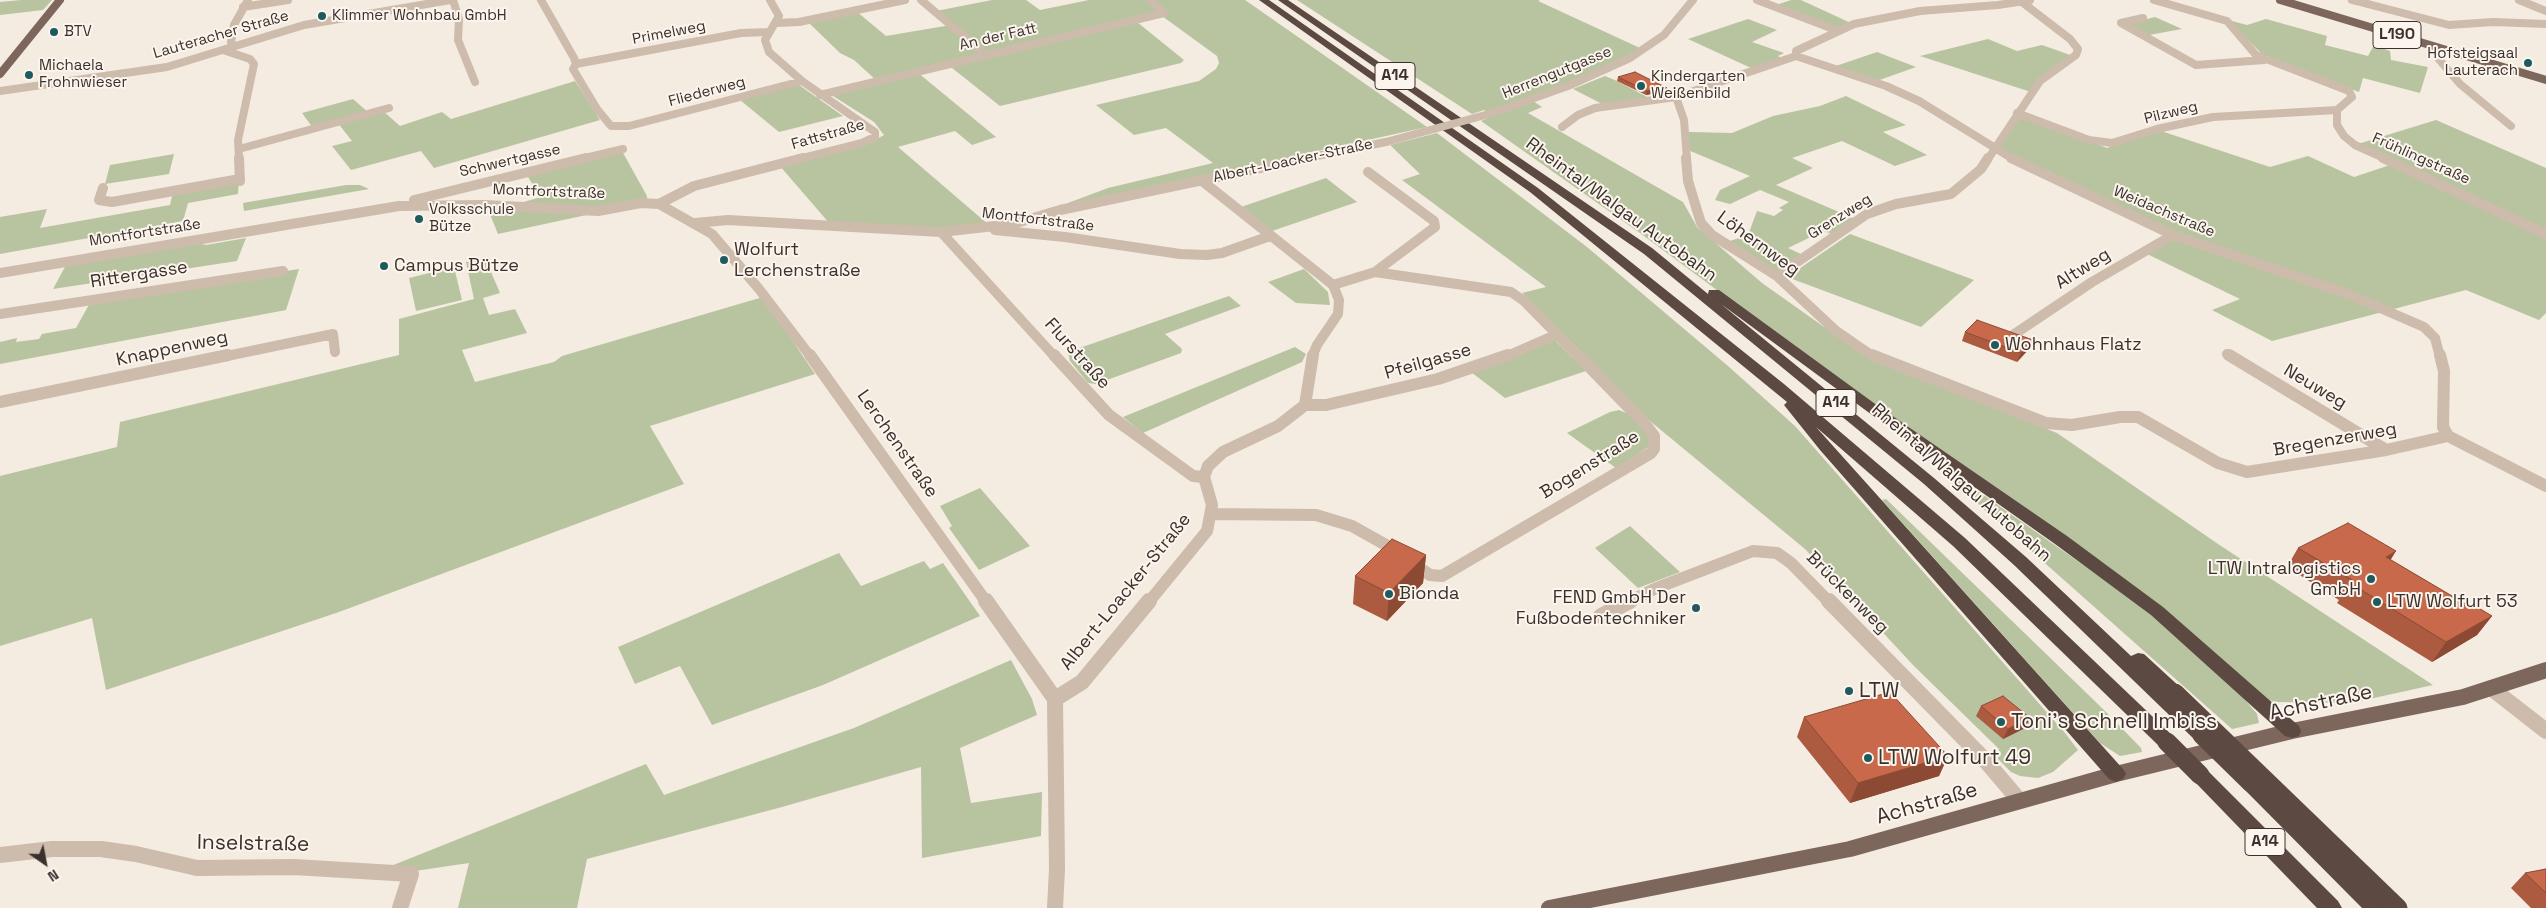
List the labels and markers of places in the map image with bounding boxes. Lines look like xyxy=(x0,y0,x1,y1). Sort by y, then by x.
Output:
place label: Klimmer Wohnbau GmbH xyxy=(332,7,507,25)
marker: Klimmer Wohnbau GmbH xyxy=(316,10,328,22)
place label: BTV xyxy=(64,23,92,41)
marker: BTV xyxy=(48,26,60,38)
place label: Hofsteigsaal Lauterach xyxy=(2427,45,2518,80)
place label: Michaela Frohnwieser xyxy=(39,57,127,92)
marker: Hofsteigsaal Lauterach xyxy=(2522,57,2534,69)
place label: Kindergarten Weißenbild xyxy=(1651,68,1746,103)
marker: Michaela Frohnwieser xyxy=(23,69,35,81)
marker: Kindergarten Weißenbild xyxy=(1635,80,1647,92)
place label: Volksschule Bütze xyxy=(429,201,514,236)
marker: Volksschule Bütze xyxy=(413,213,425,225)
place label: Wolfurt Lerchenstraße xyxy=(734,239,861,282)
marker: Wolfurt Lerchenstraße xyxy=(718,254,730,266)
place label: Campus Bütze xyxy=(394,255,519,277)
marker: Campus Bütze xyxy=(378,260,390,272)
place label: Wohnhaus Flatz xyxy=(2005,334,2142,356)
marker: Wohnhaus Flatz xyxy=(1989,339,2001,351)
place label: LTW Intralogistics GmbH xyxy=(2208,558,2361,600)
marker: LTW Intralogistics GmbH xyxy=(2365,573,2377,585)
place label: Bionda xyxy=(1399,583,1459,605)
place label: FEND GmbH Der Fußbodentechniker xyxy=(1516,587,1686,630)
marker: Bionda xyxy=(1383,588,1395,600)
place label: LTW Wolfurt 53 xyxy=(2387,591,2518,613)
marker: LTW Wolfurt 53 xyxy=(2371,596,2383,608)
marker: FEND GmbH Der Fußbodentechniker xyxy=(1690,602,1702,614)
place label: LTW xyxy=(1859,678,1899,704)
marker: LTW xyxy=(1843,685,1855,697)
place label: Toni's Schnell Imbiss xyxy=(2011,709,2217,735)
marker: Toni's Schnell Imbiss xyxy=(1995,716,2007,728)
place label: LTW Wolfurt 49 xyxy=(1878,745,2031,771)
marker: LTW Wolfurt 49 xyxy=(1862,752,1874,764)

